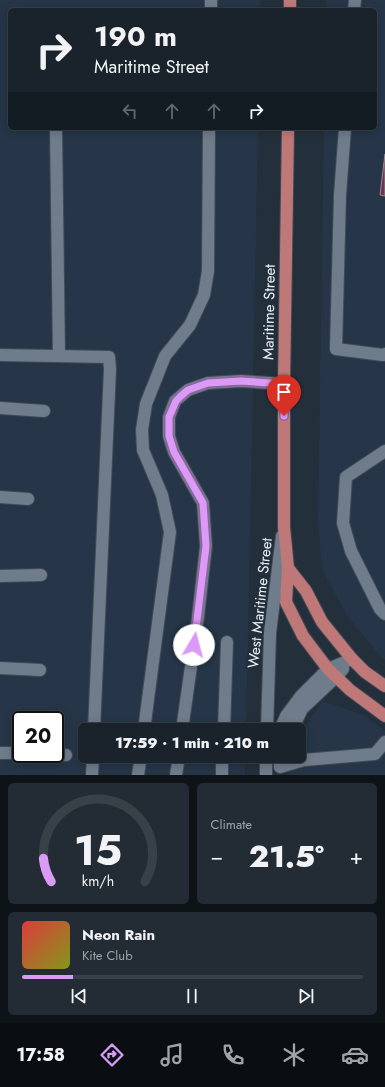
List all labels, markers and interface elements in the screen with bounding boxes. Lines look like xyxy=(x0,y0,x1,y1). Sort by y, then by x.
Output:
text: 190 m xyxy=(94,16,177,57)
icon: right xyxy=(28,24,80,76)
text: Maritime Street xyxy=(94,54,209,80)
icon: left xyxy=(119,100,141,122)
icon: ahead xyxy=(161,100,183,122)
icon: ahead xyxy=(203,100,225,122)
icon: right xyxy=(245,100,267,122)
street label: Maritime Street xyxy=(257,264,281,360)
pin xyxy=(267,375,301,416)
icon: arrive xyxy=(273,381,295,403)
street label: West Maritime Street xyxy=(242,536,278,669)
position arrow xyxy=(173,624,215,666)
speed limit sign: 20 xyxy=(12,711,64,763)
text: 17:59 · 1 min · 210 m xyxy=(115,732,269,754)
text: Climate xyxy=(211,815,252,834)
text: 15 xyxy=(74,819,122,880)
text: 21.5° xyxy=(249,835,324,878)
text: − xyxy=(211,840,223,872)
text: + xyxy=(349,840,363,872)
text: km/h xyxy=(82,870,114,890)
text: Neon Rain xyxy=(82,924,155,946)
text: Kite Club xyxy=(82,946,133,965)
icon: previous xyxy=(68,985,90,1007)
icon: pause xyxy=(181,985,203,1007)
icon: next xyxy=(295,985,317,1007)
icon: directions xyxy=(98,1041,126,1069)
icon: music xyxy=(158,1041,186,1069)
icon: phone xyxy=(219,1041,247,1069)
icon: climate xyxy=(280,1041,308,1069)
icon: car xyxy=(341,1041,369,1069)
text: 17:58 xyxy=(16,1042,65,1068)

